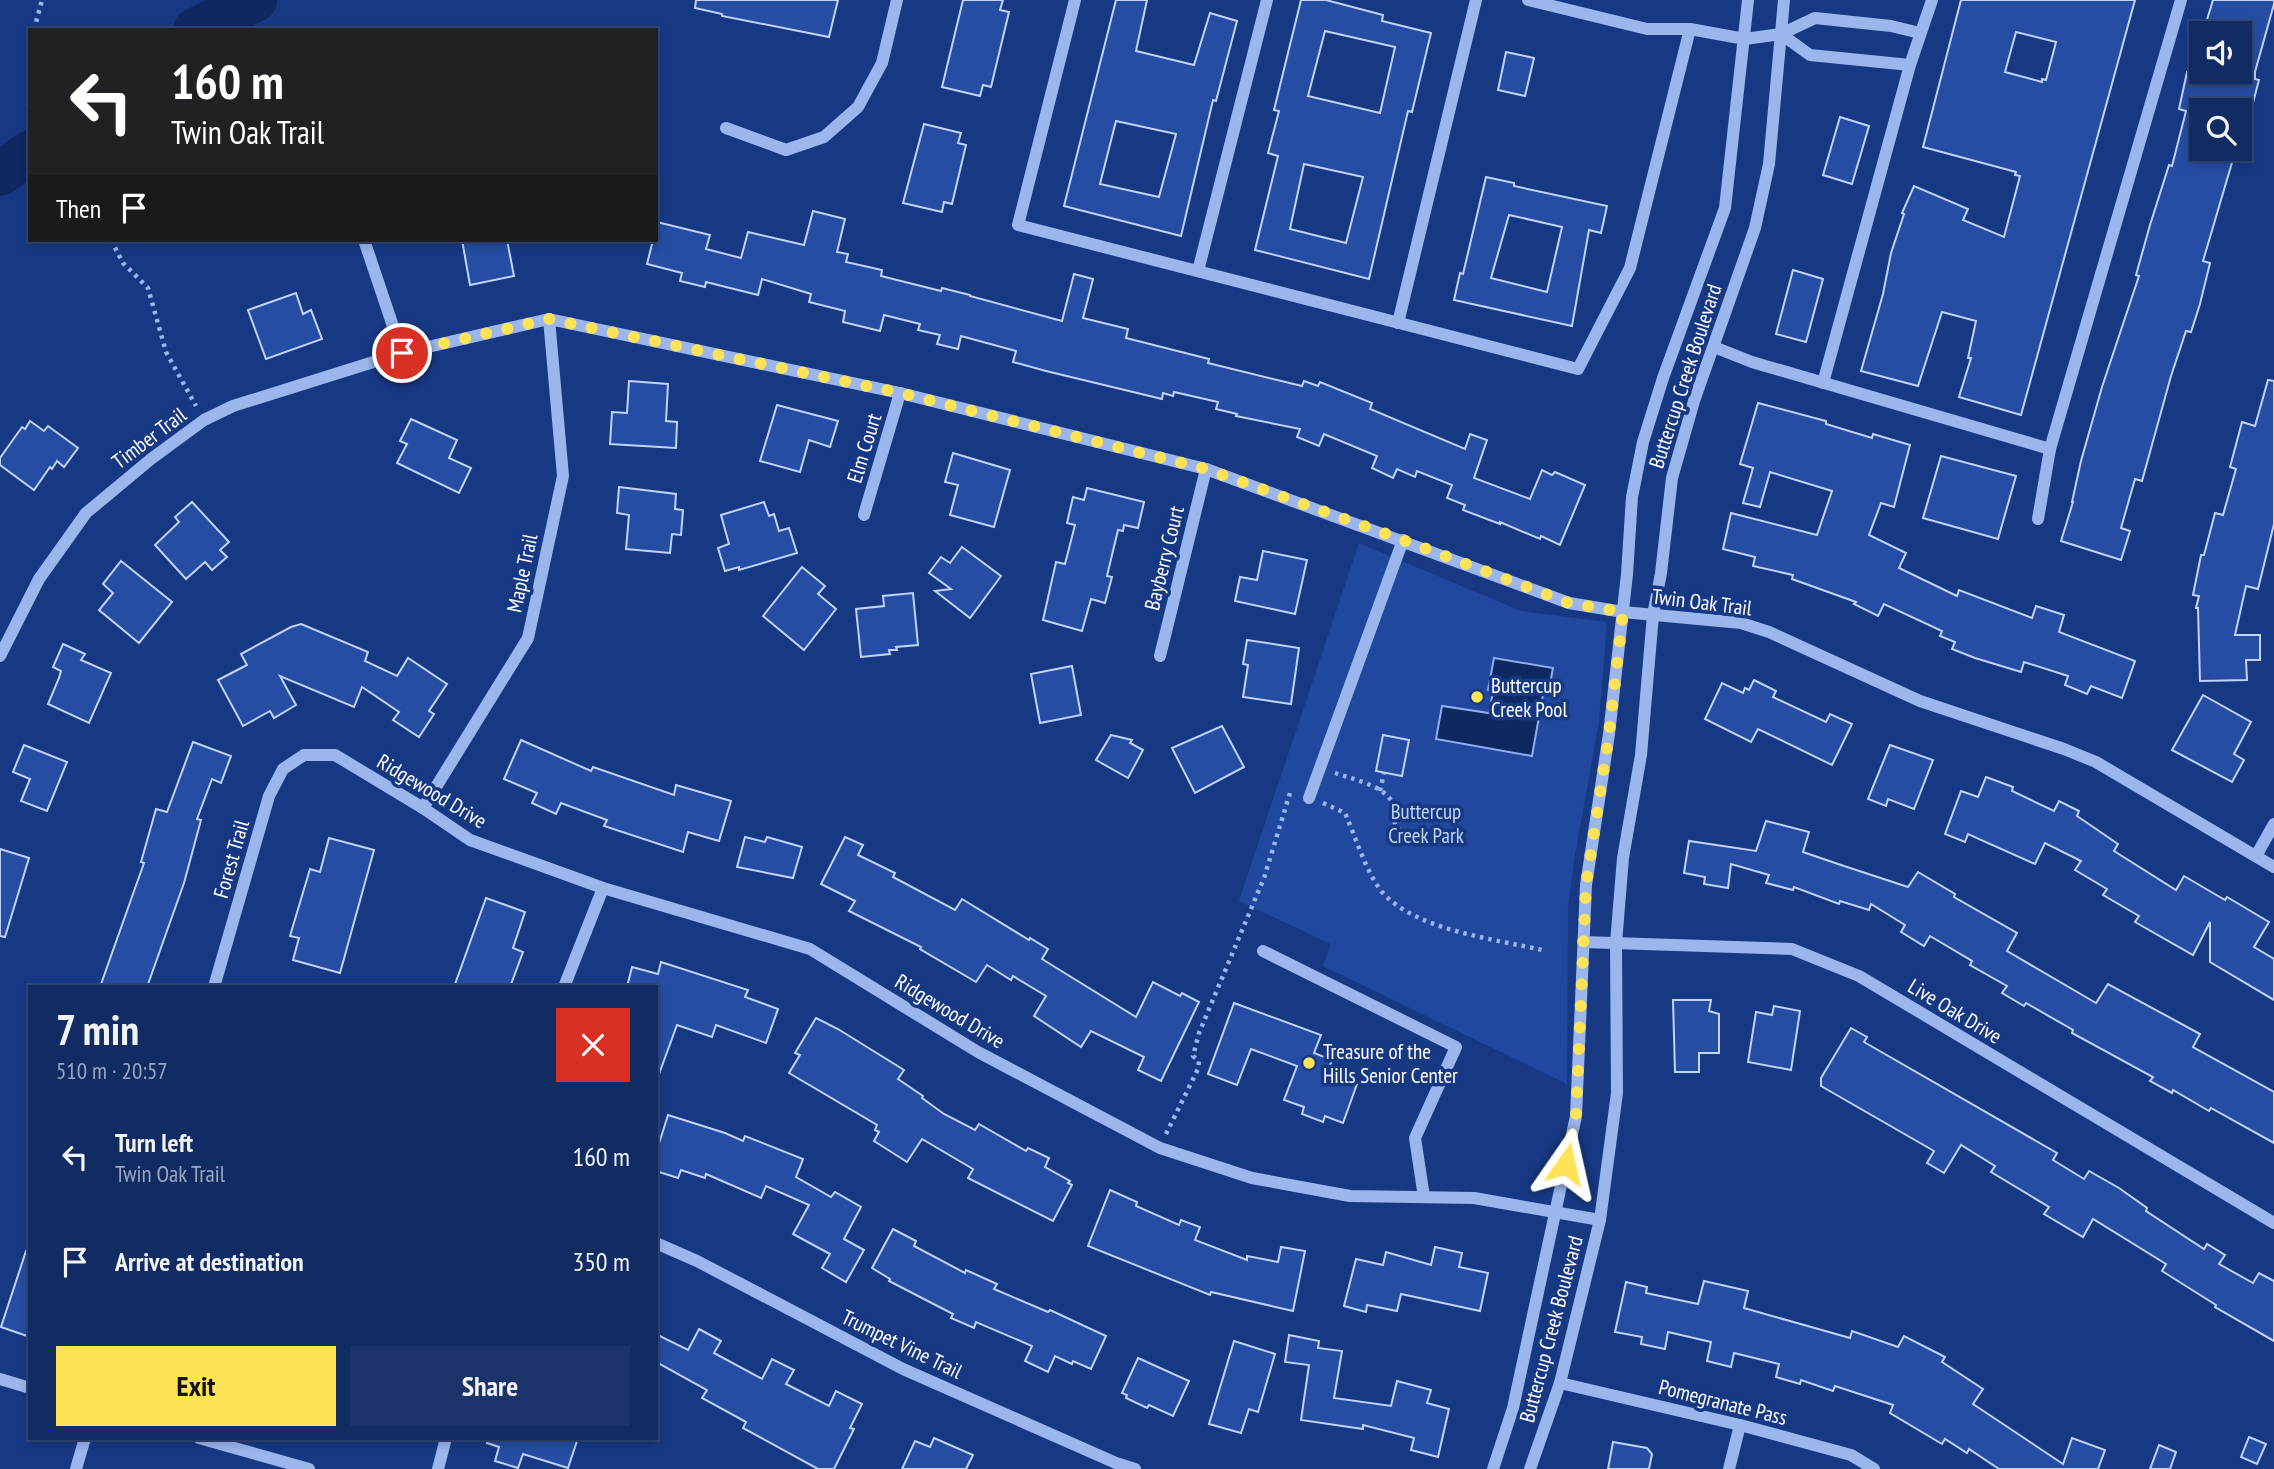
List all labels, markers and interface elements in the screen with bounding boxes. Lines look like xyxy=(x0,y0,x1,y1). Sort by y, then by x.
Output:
map controls xyxy=(2189,21,2252,161)
button: sound xyxy=(2189,21,2252,84)
text: 160 m xyxy=(171,49,284,113)
icon: left xyxy=(56,56,147,147)
button: search xyxy=(2189,98,2252,161)
text: Twin Oak Trail xyxy=(171,111,324,153)
icon: arrive xyxy=(115,189,153,227)
text: Then xyxy=(56,192,101,225)
street label: Buttercup Creek Boulevard xyxy=(1642,281,1728,471)
pin xyxy=(372,323,432,383)
icon: arrive xyxy=(383,334,421,372)
street label: Timber Trail xyxy=(106,401,192,475)
street label: Elm Court xyxy=(841,410,887,486)
street label: Bayberry Court xyxy=(1138,503,1190,613)
street label: Maple Trail xyxy=(501,531,544,615)
street label: Twin Oak Trail xyxy=(1650,582,1754,622)
place label: Buttercup Creek Pool xyxy=(1491,672,1567,723)
marker: Buttercup Creek Pool xyxy=(1469,689,1485,705)
street label: Ridgewood Drive xyxy=(372,748,492,834)
park label: Buttercup Creek Park xyxy=(1388,798,1464,849)
street label: Forest Trail xyxy=(207,817,255,901)
street label: Ridgewood Drive xyxy=(890,968,1010,1054)
street label: Live Oak Drive xyxy=(1903,972,2007,1050)
text: 7 min xyxy=(56,1002,139,1057)
button: close xyxy=(556,1008,630,1082)
place label: Treasure of the Hills Senior Center xyxy=(1323,1038,1458,1089)
marker: Treasure of the Hills Senior Center xyxy=(1301,1055,1317,1071)
text: 510 m · 20:57 xyxy=(56,1056,168,1085)
text: Turn left xyxy=(115,1126,193,1159)
position arrow xyxy=(1529,1127,1603,1201)
icon: left xyxy=(56,1138,94,1176)
text: 160 m xyxy=(572,1140,630,1173)
text: Twin Oak Trail xyxy=(115,1159,225,1188)
street label: Buttercup Creek Boulevard xyxy=(1513,1233,1589,1425)
icon: arrive xyxy=(56,1243,94,1281)
text: Arrive at destination xyxy=(115,1245,304,1278)
text: 350 m xyxy=(572,1245,630,1278)
street label: Trumpet Vine Trail xyxy=(837,1303,967,1385)
button: Exit xyxy=(56,1346,336,1426)
button: Share xyxy=(350,1346,630,1426)
street label: Pomegranate Pass xyxy=(1656,1373,1790,1431)

